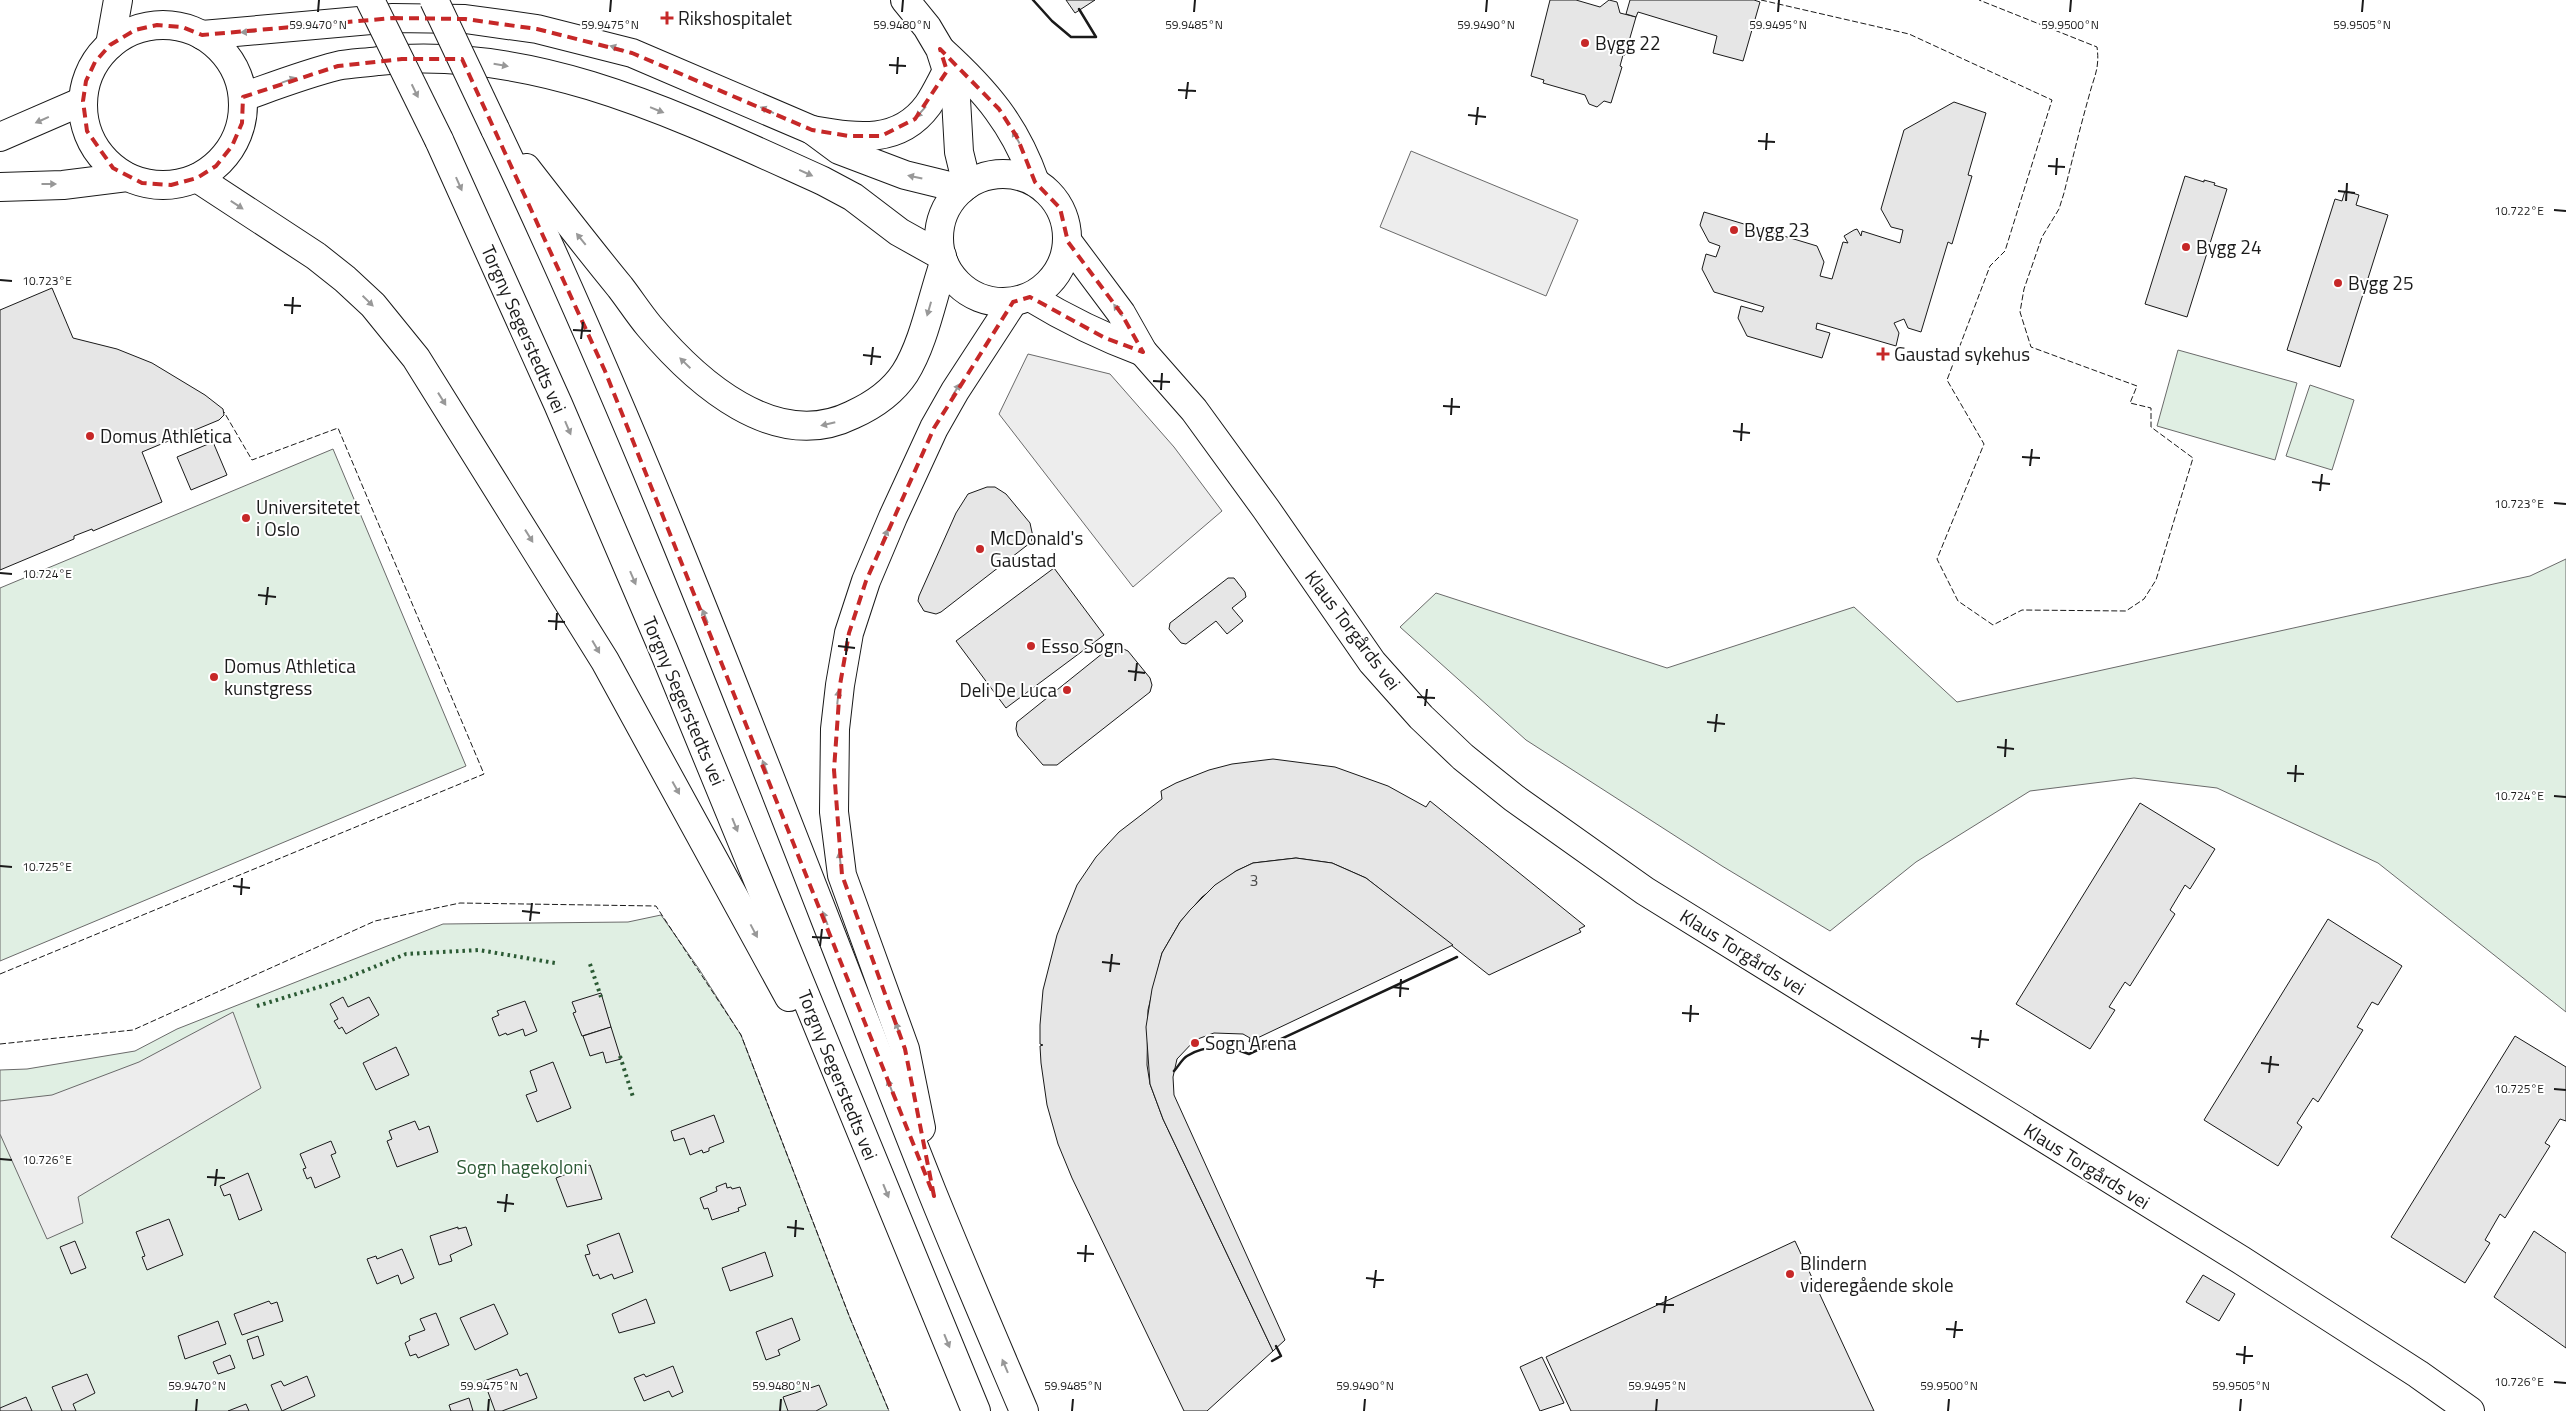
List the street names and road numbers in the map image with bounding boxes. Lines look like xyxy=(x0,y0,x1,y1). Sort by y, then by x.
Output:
street label: Torgny Segerstedts vei xyxy=(474,240,575,418)
street label: Klaus Torgårds vei xyxy=(1298,563,1408,696)
street label: Torgny Segerstedts vei xyxy=(636,612,733,790)
street label: Klaus Torgårds vei xyxy=(1675,901,1812,1002)
street label: Torgny Segerstedts vei xyxy=(791,985,886,1164)
street label: Klaus Torgårds vei xyxy=(2019,1115,2156,1216)

